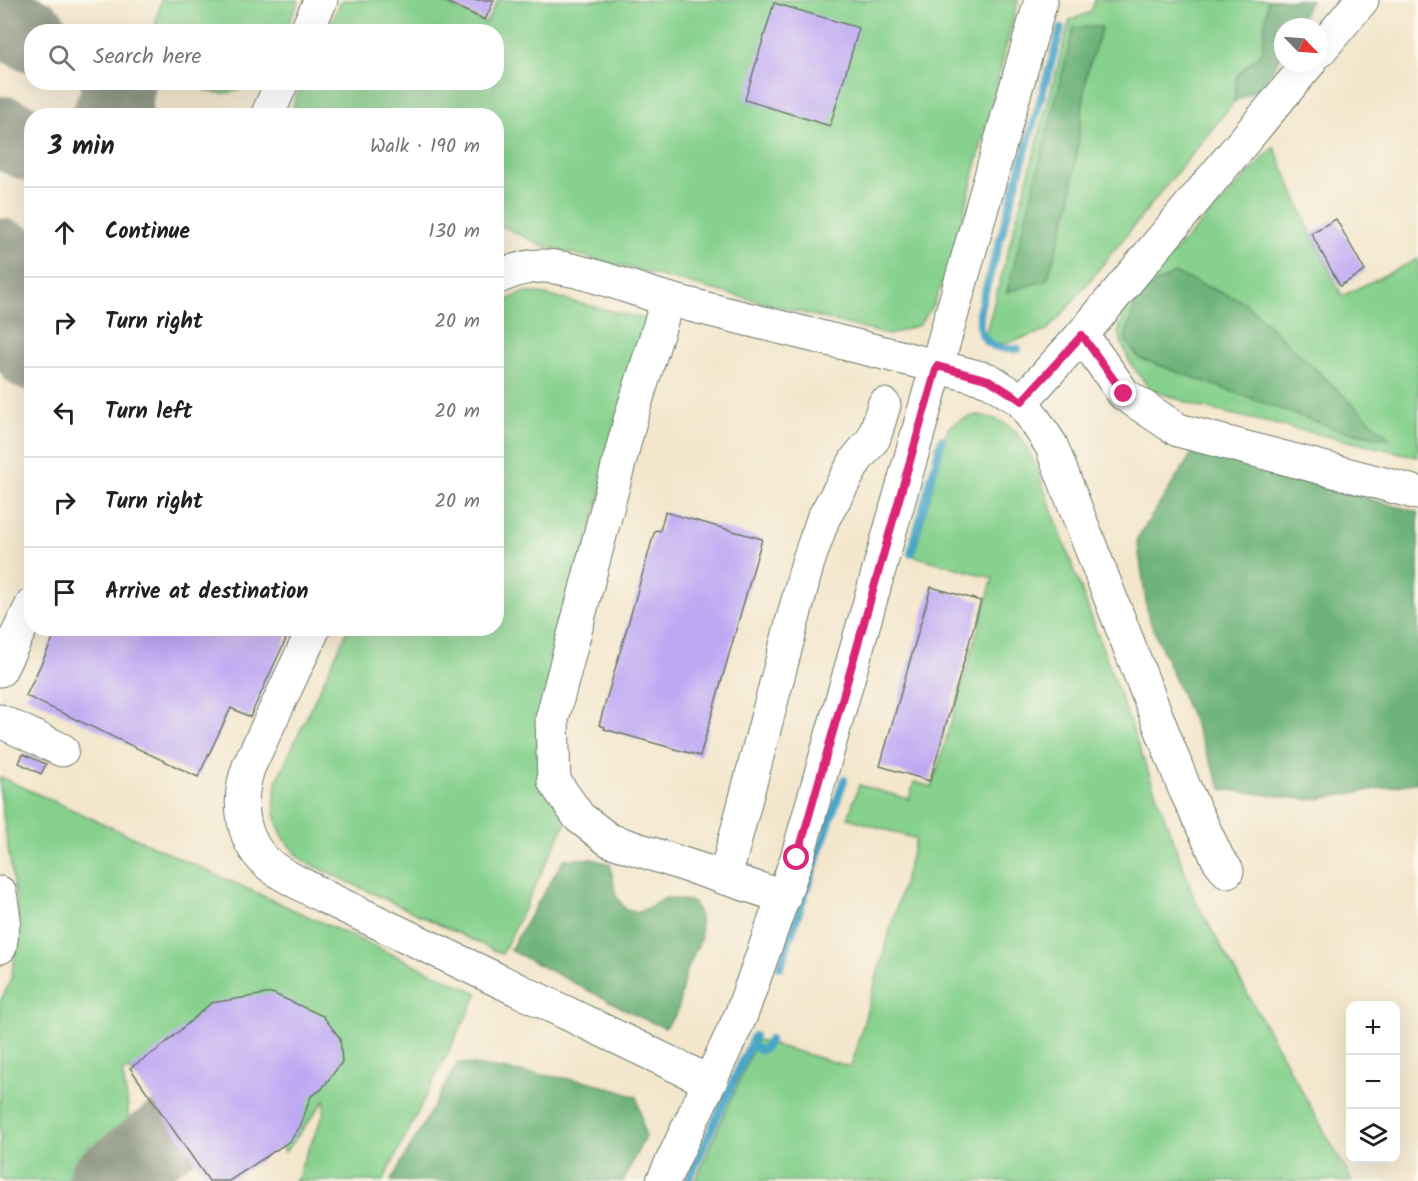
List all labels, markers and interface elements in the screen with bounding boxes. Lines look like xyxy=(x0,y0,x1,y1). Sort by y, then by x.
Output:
north arrow xyxy=(1274,18,1328,72)
search box xyxy=(24,24,504,90)
text: Search here xyxy=(93,40,201,75)
icon: search xyxy=(45,41,78,74)
text: 3 min xyxy=(48,126,115,168)
text: Walk · 190 m xyxy=(370,131,480,163)
text: Continue xyxy=(105,215,190,250)
icon: ahead xyxy=(48,216,81,249)
text: 130 m xyxy=(428,216,480,248)
text: Turn right xyxy=(105,305,203,340)
icon: right xyxy=(48,306,81,339)
text: 20 m xyxy=(434,306,480,338)
route end xyxy=(1110,380,1136,406)
text: Turn left xyxy=(105,395,192,430)
icon: left xyxy=(48,396,81,429)
text: 20 m xyxy=(434,396,480,428)
text: Turn right xyxy=(105,485,203,520)
icon: right xyxy=(48,486,81,519)
text: 20 m xyxy=(434,486,480,518)
text: Arrive at destination xyxy=(105,575,308,610)
icon: arrive xyxy=(48,576,81,609)
route start xyxy=(783,844,809,870)
map controls xyxy=(1346,1001,1400,1163)
button: + xyxy=(1346,1001,1400,1055)
button: − xyxy=(1346,1055,1400,1109)
button: layers xyxy=(1346,1109,1400,1163)

